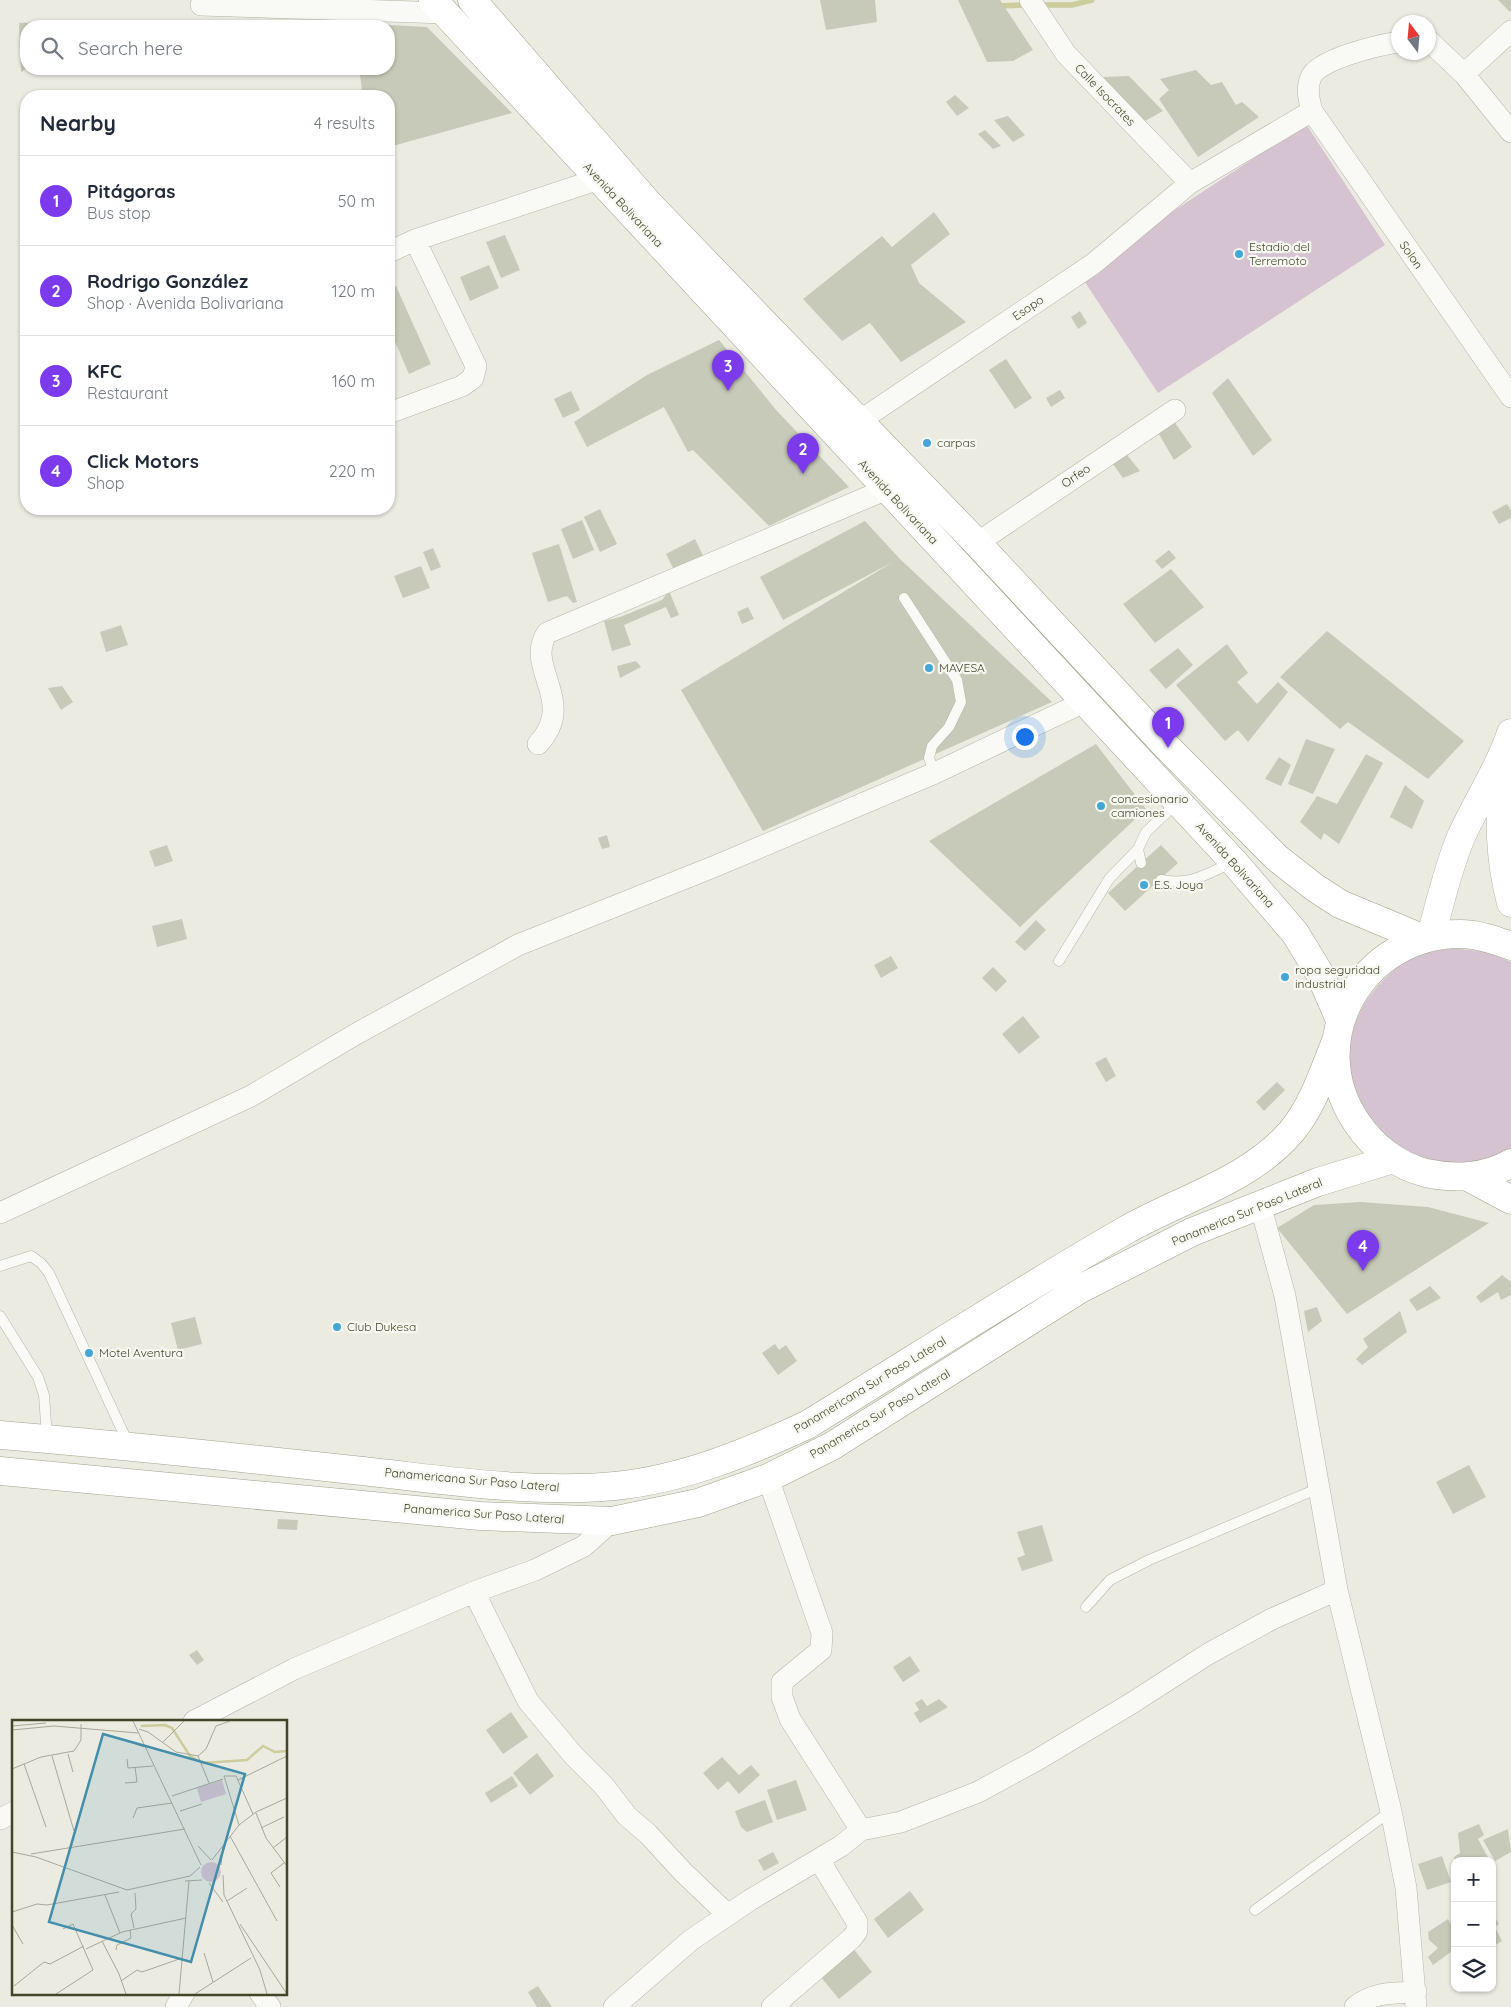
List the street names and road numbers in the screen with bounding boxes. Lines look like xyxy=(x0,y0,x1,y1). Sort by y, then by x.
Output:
street label: Calle Isocrates xyxy=(1072,60,1139,129)
street label: Avenida Bolivariana xyxy=(580,159,667,250)
street label: Solon xyxy=(1396,238,1426,272)
street label: Esopo xyxy=(1009,292,1046,323)
street label: Avenida Bolivariana xyxy=(855,456,942,547)
street label: Orfeo xyxy=(1058,460,1093,491)
street label: Avenida Bolivariana xyxy=(1193,819,1278,911)
street label: Panamerica Sur Paso Lateral xyxy=(1169,1174,1324,1249)
street label: Panamericana Sur Paso Lateral xyxy=(791,1333,949,1436)
street label: Panamerica Sur Paso Lateral xyxy=(807,1366,953,1462)
street label: Panamericana Sur Paso Lateral xyxy=(384,1464,560,1495)
street label: Panamerica Sur Paso Lateral xyxy=(403,1500,565,1527)

